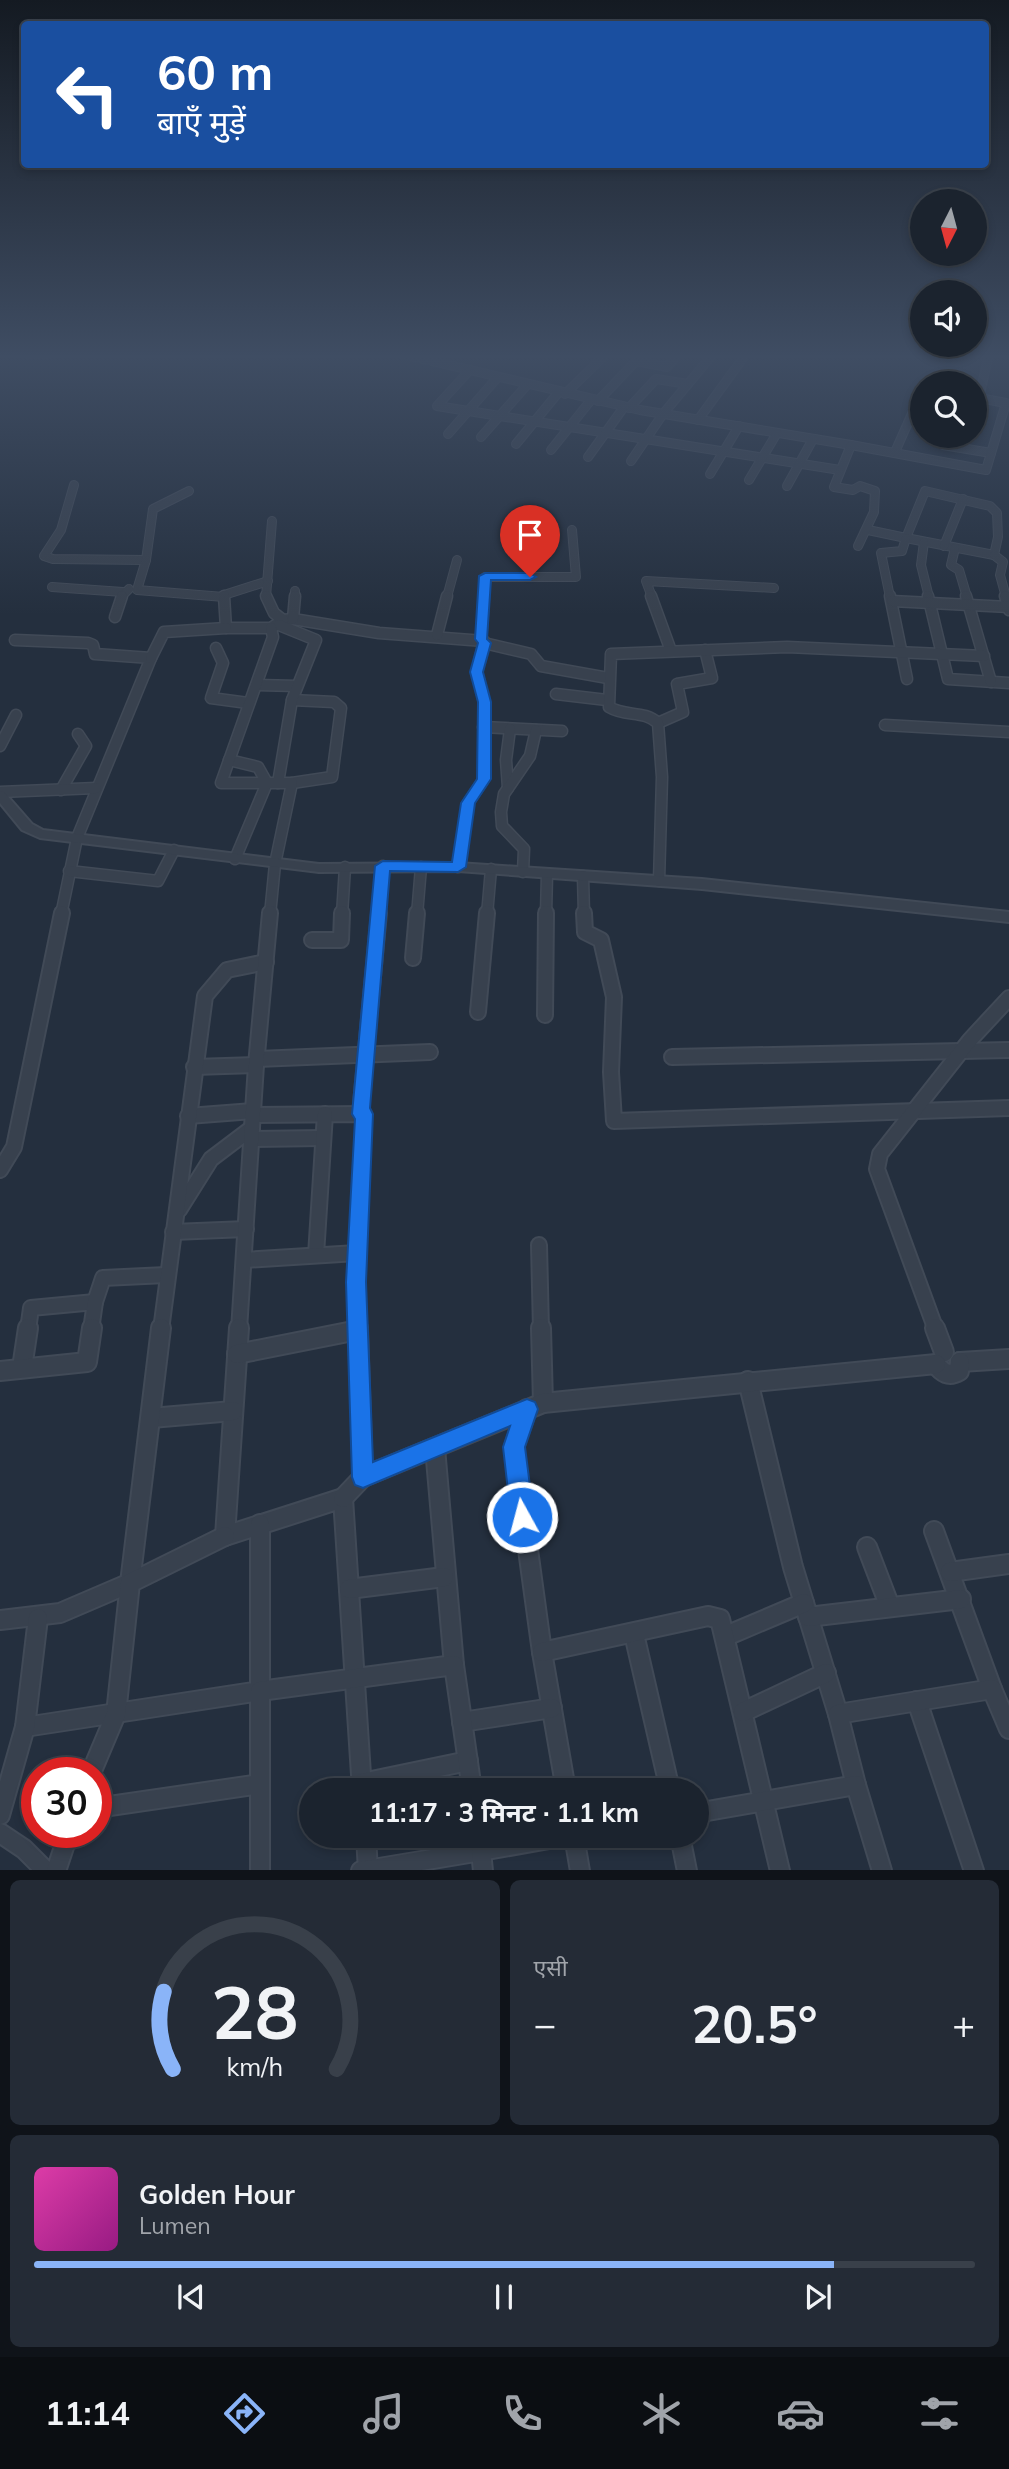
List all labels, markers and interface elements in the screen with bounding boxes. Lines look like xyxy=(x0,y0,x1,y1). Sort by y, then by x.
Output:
text: 60 m xyxy=(157,41,273,102)
icon: left xyxy=(42,49,133,140)
text: बाएँ मुड़ें xyxy=(157,102,246,142)
north arrow xyxy=(910,189,987,266)
map controls xyxy=(910,189,987,448)
button: sound xyxy=(910,280,987,357)
button: search xyxy=(910,371,987,448)
pin xyxy=(500,505,560,577)
icon: arrive xyxy=(511,516,549,554)
position arrow xyxy=(485,1480,559,1554)
speed limit sign: 30 xyxy=(21,1757,112,1848)
text: 11:17 · 3 मिनट · 1.1 km xyxy=(369,1796,639,1829)
text: एसी xyxy=(534,1953,568,1982)
text: 28 xyxy=(211,1966,298,2057)
text: 20.5° xyxy=(691,1991,817,2056)
text: − xyxy=(534,2000,556,2048)
text: + xyxy=(952,2000,975,2048)
text: km/h xyxy=(226,2050,283,2081)
text: Golden Hour xyxy=(139,2178,295,2211)
text: Lumen xyxy=(139,2211,211,2240)
icon: previous xyxy=(172,2278,210,2316)
icon: pause xyxy=(485,2278,523,2316)
icon: next xyxy=(799,2278,837,2316)
icon: directions xyxy=(220,2389,269,2438)
icon: music xyxy=(359,2389,408,2438)
icon: phone xyxy=(498,2389,547,2438)
icon: climate xyxy=(637,2389,686,2438)
icon: car xyxy=(776,2389,825,2438)
icon: filters xyxy=(915,2389,964,2438)
text: 11:14 xyxy=(45,2393,130,2433)

